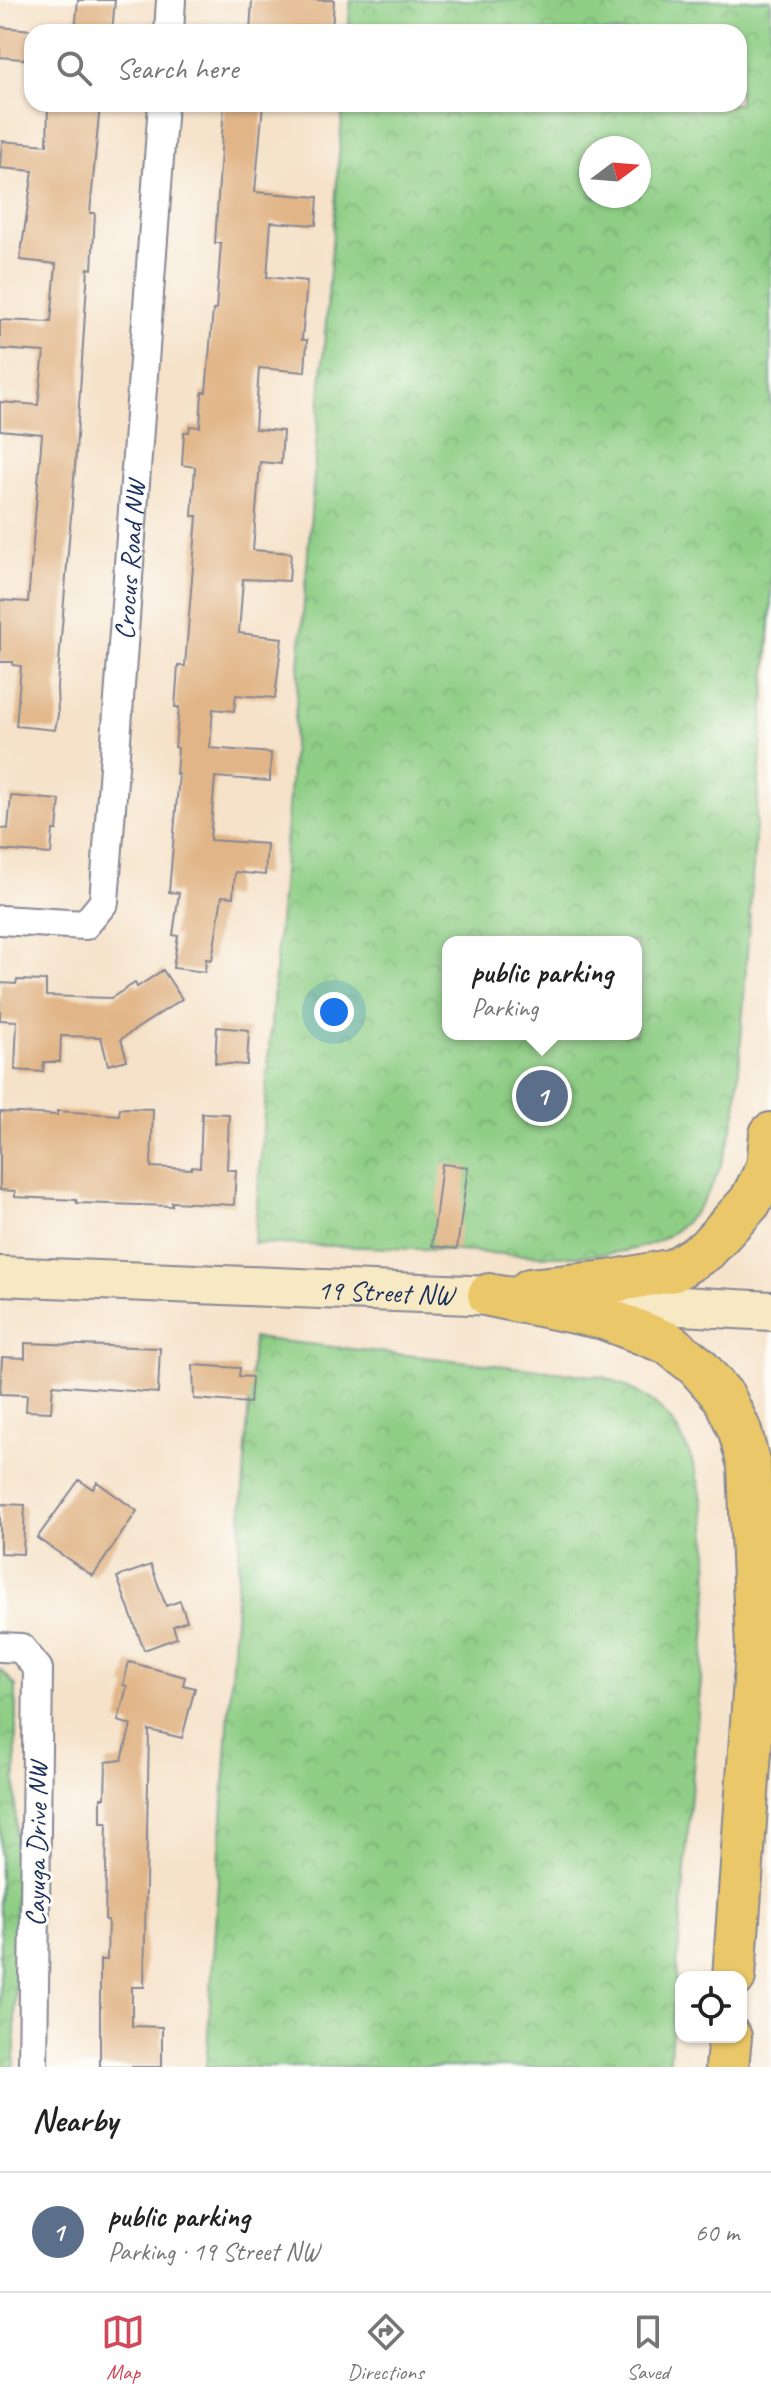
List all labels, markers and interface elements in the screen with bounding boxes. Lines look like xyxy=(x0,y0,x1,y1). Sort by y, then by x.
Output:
search box xyxy=(24,24,747,112)
icon: search xyxy=(52,46,96,90)
text: Search here xyxy=(116,49,238,87)
north arrow xyxy=(579,136,651,208)
street label: Crocus Road NW xyxy=(106,476,153,641)
popup xyxy=(442,936,642,1040)
text: public parking xyxy=(471,953,613,991)
text: Parking xyxy=(471,991,538,1024)
your location xyxy=(314,992,354,1032)
pin: 1 xyxy=(516,1066,568,1126)
street label: 19 Street NW xyxy=(317,1272,458,1312)
street label: Cayuga Drive NW xyxy=(18,1758,55,1927)
map controls xyxy=(675,1971,747,2043)
button: locate xyxy=(675,1971,747,2043)
text: Nearby xyxy=(32,2098,118,2141)
text: public parking xyxy=(108,2197,250,2235)
text: 1 xyxy=(52,2216,64,2249)
text: 60 m xyxy=(695,2216,739,2249)
text: Parking · 19 Street NW xyxy=(108,2235,319,2268)
tab: Map xyxy=(101,2310,145,2386)
tab: Directions xyxy=(347,2310,424,2386)
tab: Saved xyxy=(626,2310,670,2386)

